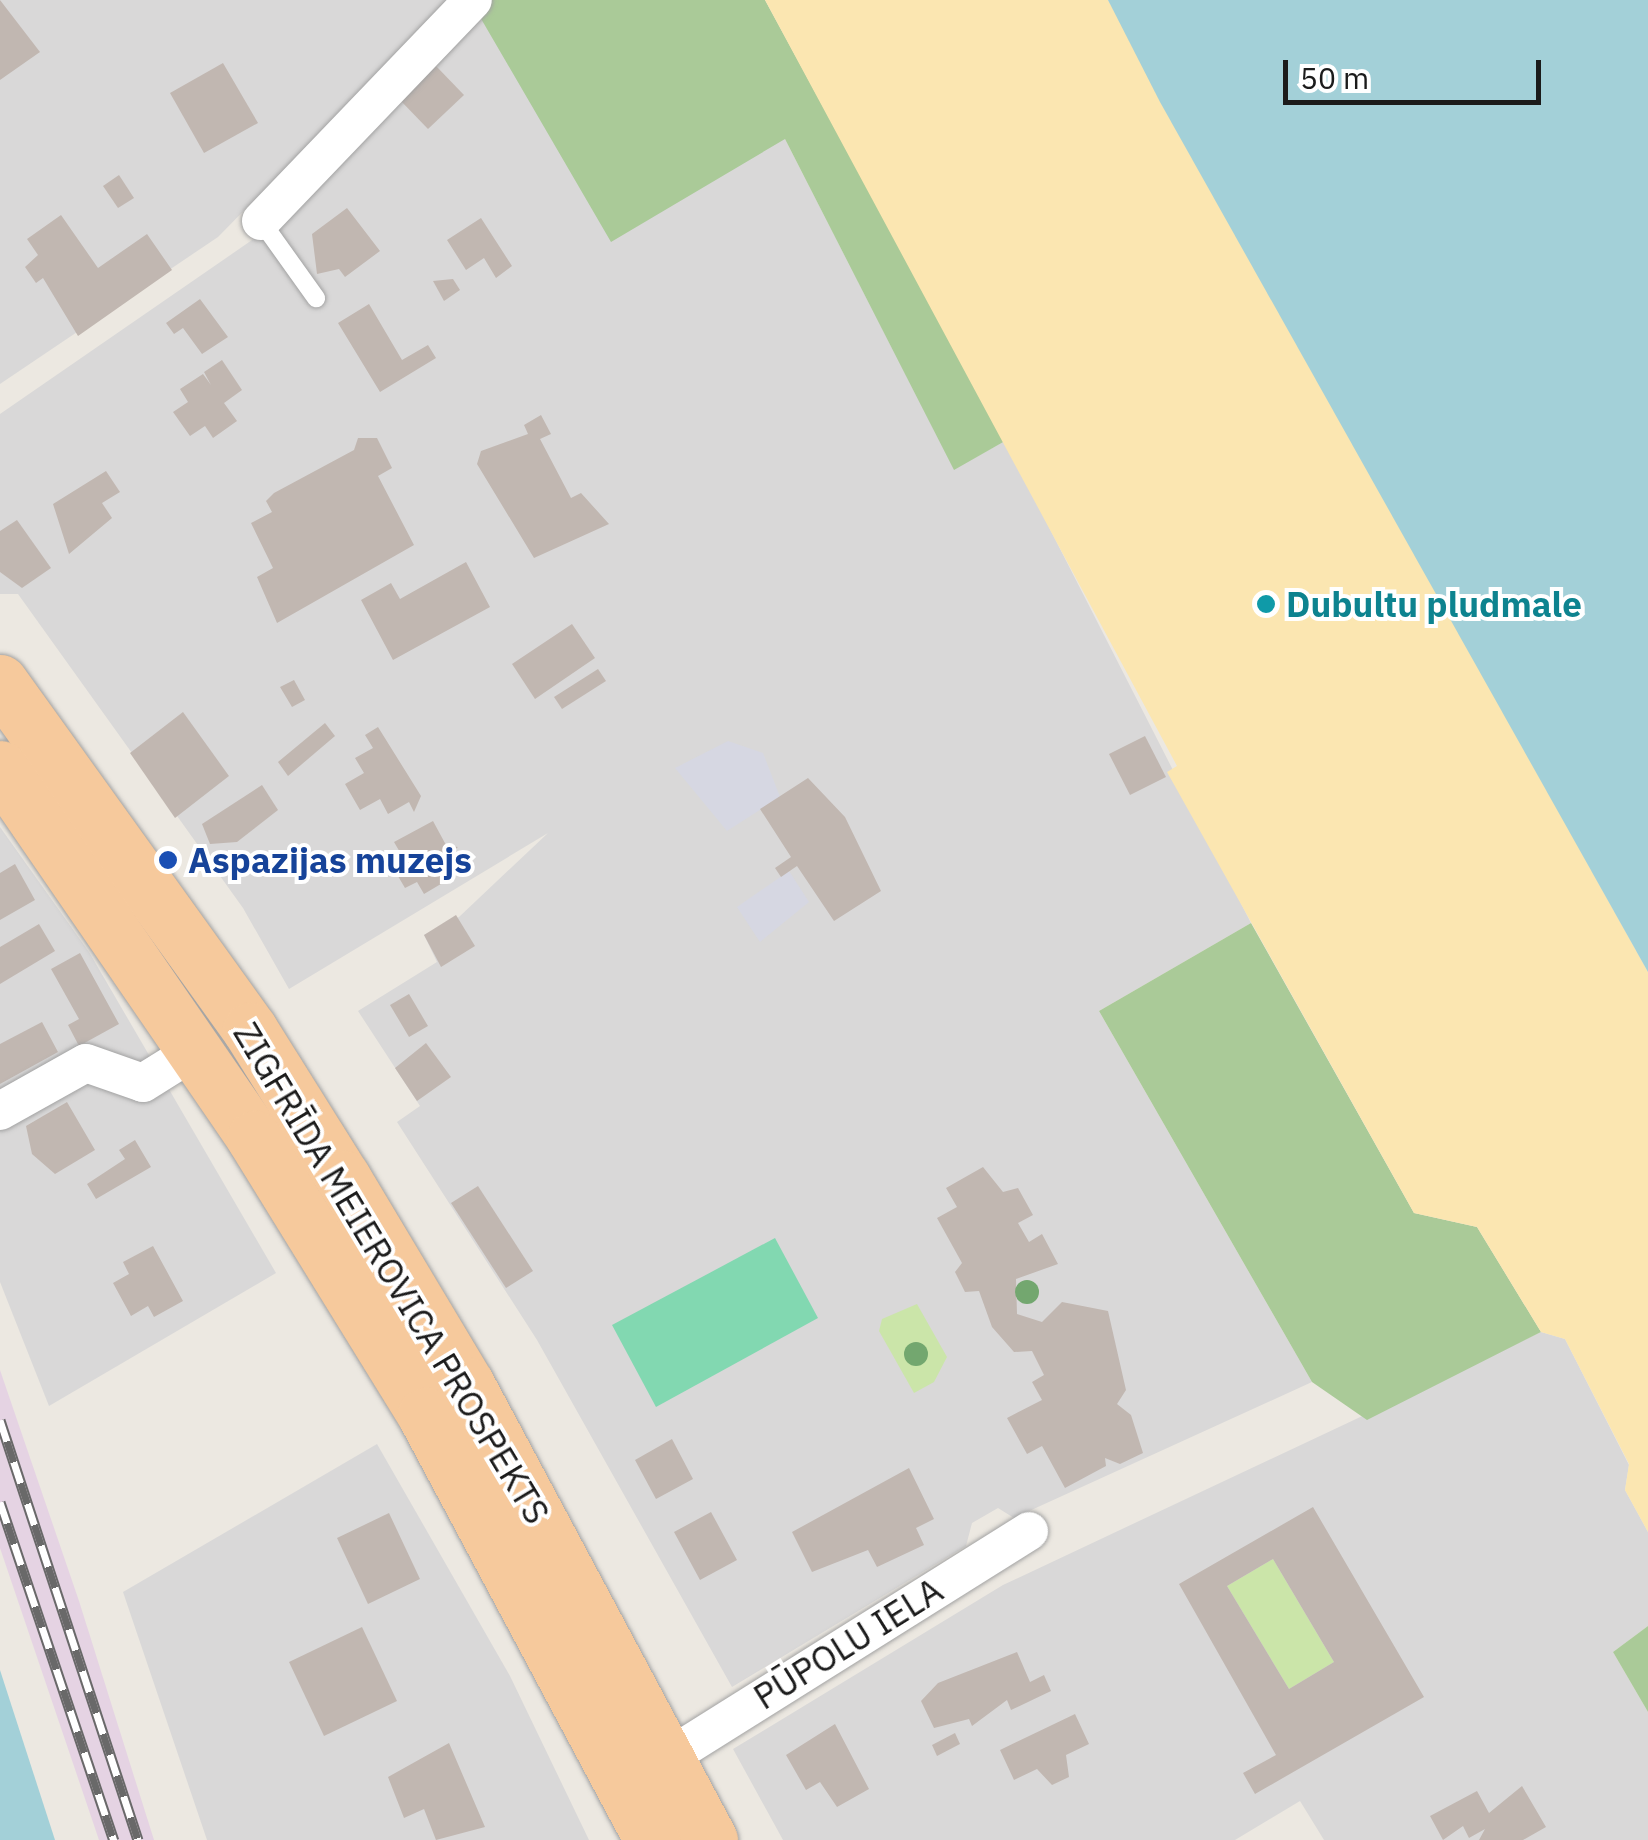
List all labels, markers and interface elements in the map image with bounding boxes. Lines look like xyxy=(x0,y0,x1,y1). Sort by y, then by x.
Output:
scale bar xyxy=(1288,40,1546,102)
text: 50 m xyxy=(1300,58,1369,97)
place label: Dubultu pludmale xyxy=(1286,583,1582,625)
marker: Dubultu pludmale xyxy=(1255,593,1277,615)
place label: Aspazijas muzejs xyxy=(188,839,472,881)
marker: Aspazijas muzejs xyxy=(157,849,179,871)
street label: ZIGFRĪDA MEIEROVICA PROSPEKTS xyxy=(225,1015,559,1531)
street label: PŪPOLU IELA xyxy=(746,1568,950,1718)

